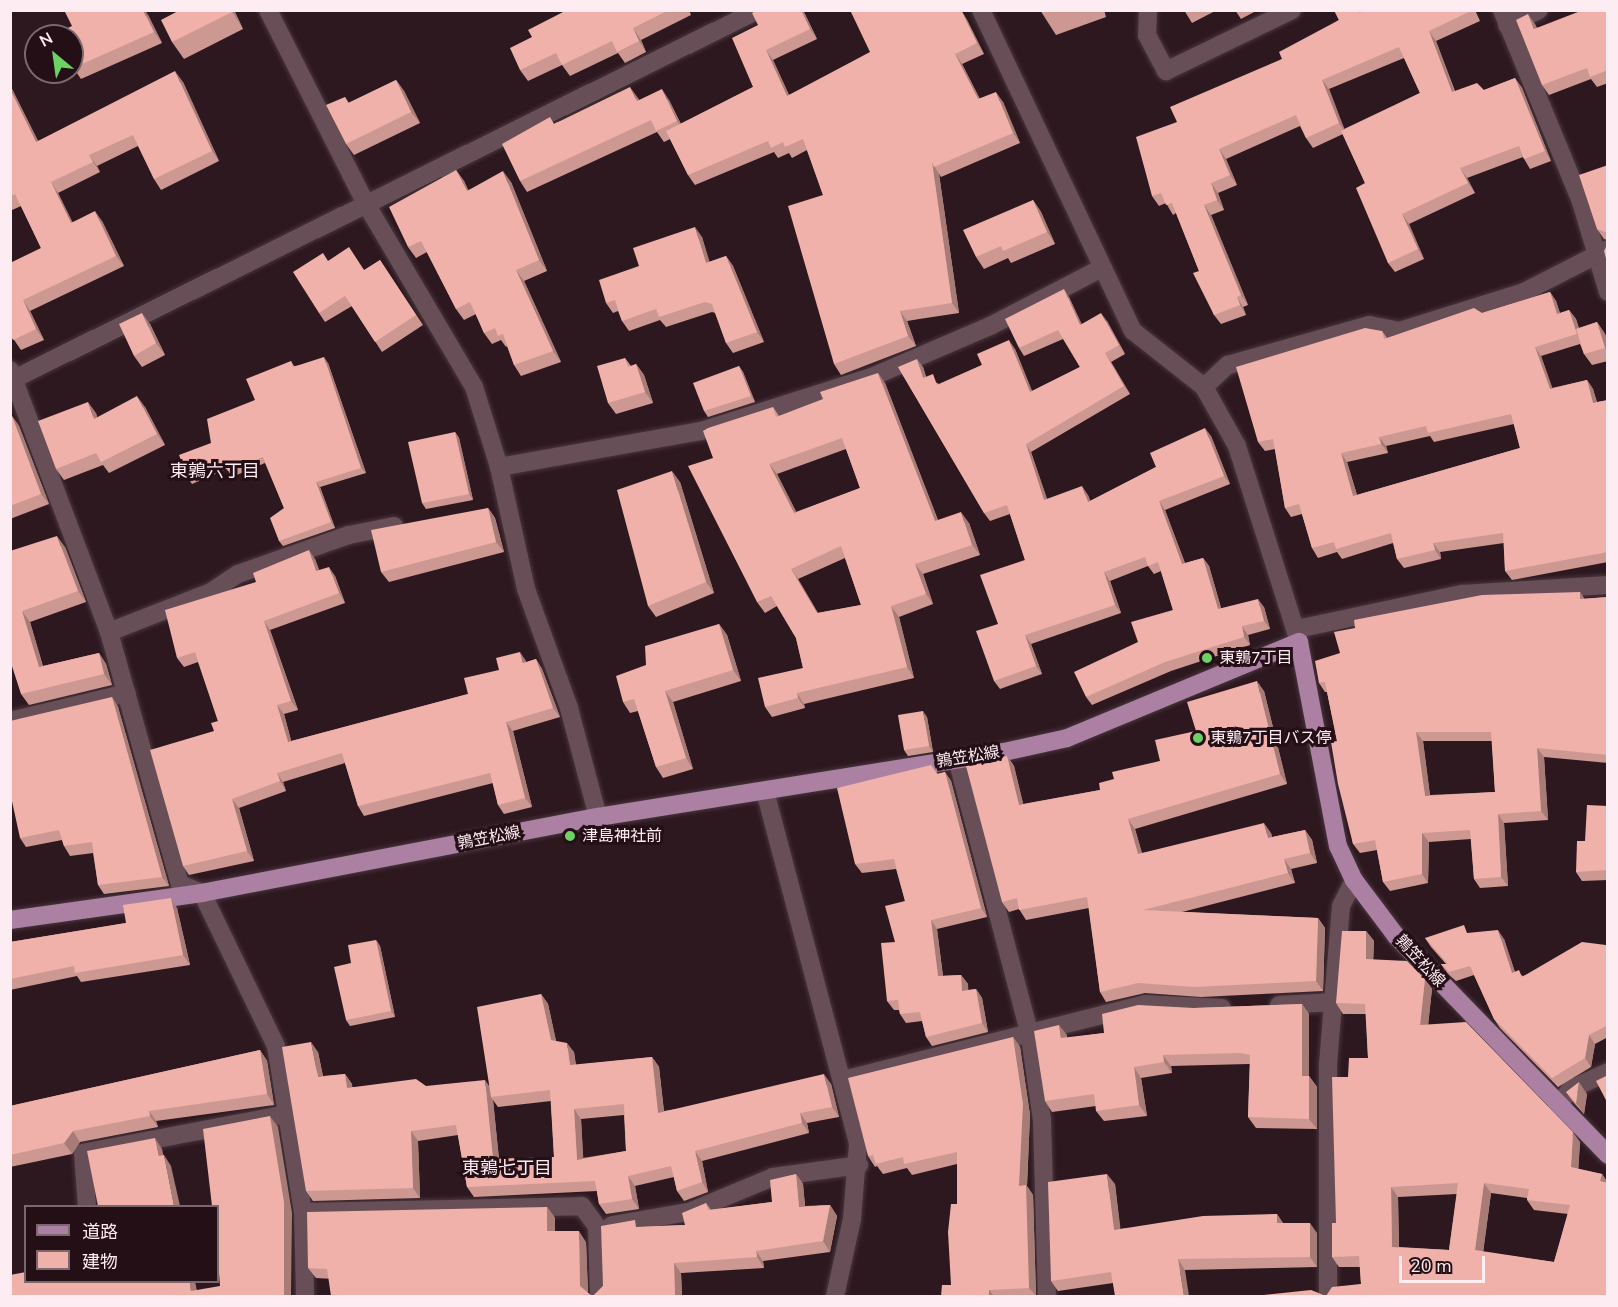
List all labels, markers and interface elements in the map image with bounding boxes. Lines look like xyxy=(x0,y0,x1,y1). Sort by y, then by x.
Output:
north arrow xyxy=(24,24,84,84)
text: N xyxy=(36,27,57,53)
district label: 東鶉六丁目 xyxy=(170,460,260,482)
place label: 東鶉7丁目 xyxy=(1219,648,1293,668)
marker: 東鶉7丁目 xyxy=(1200,651,1214,665)
place label: 東鶉7丁目バス停 xyxy=(1210,728,1332,748)
marker: 東鶉7丁目バス停 xyxy=(1191,731,1205,745)
street label: 鶉笠松線 xyxy=(935,743,1001,771)
street label: 鶉笠松線 xyxy=(456,822,522,854)
place label: 津島神社前 xyxy=(582,826,662,846)
marker: 津島神社前 xyxy=(563,829,577,843)
street label: 鶉笠松線 xyxy=(1391,931,1449,991)
district label: 東鶉七丁目 xyxy=(462,1157,552,1179)
legend xyxy=(24,1205,219,1283)
text: 道路 xyxy=(82,1220,118,1244)
scale bar xyxy=(1402,1244,1488,1282)
text: 建物 xyxy=(82,1250,118,1274)
text: 20 m xyxy=(1410,1254,1452,1278)

